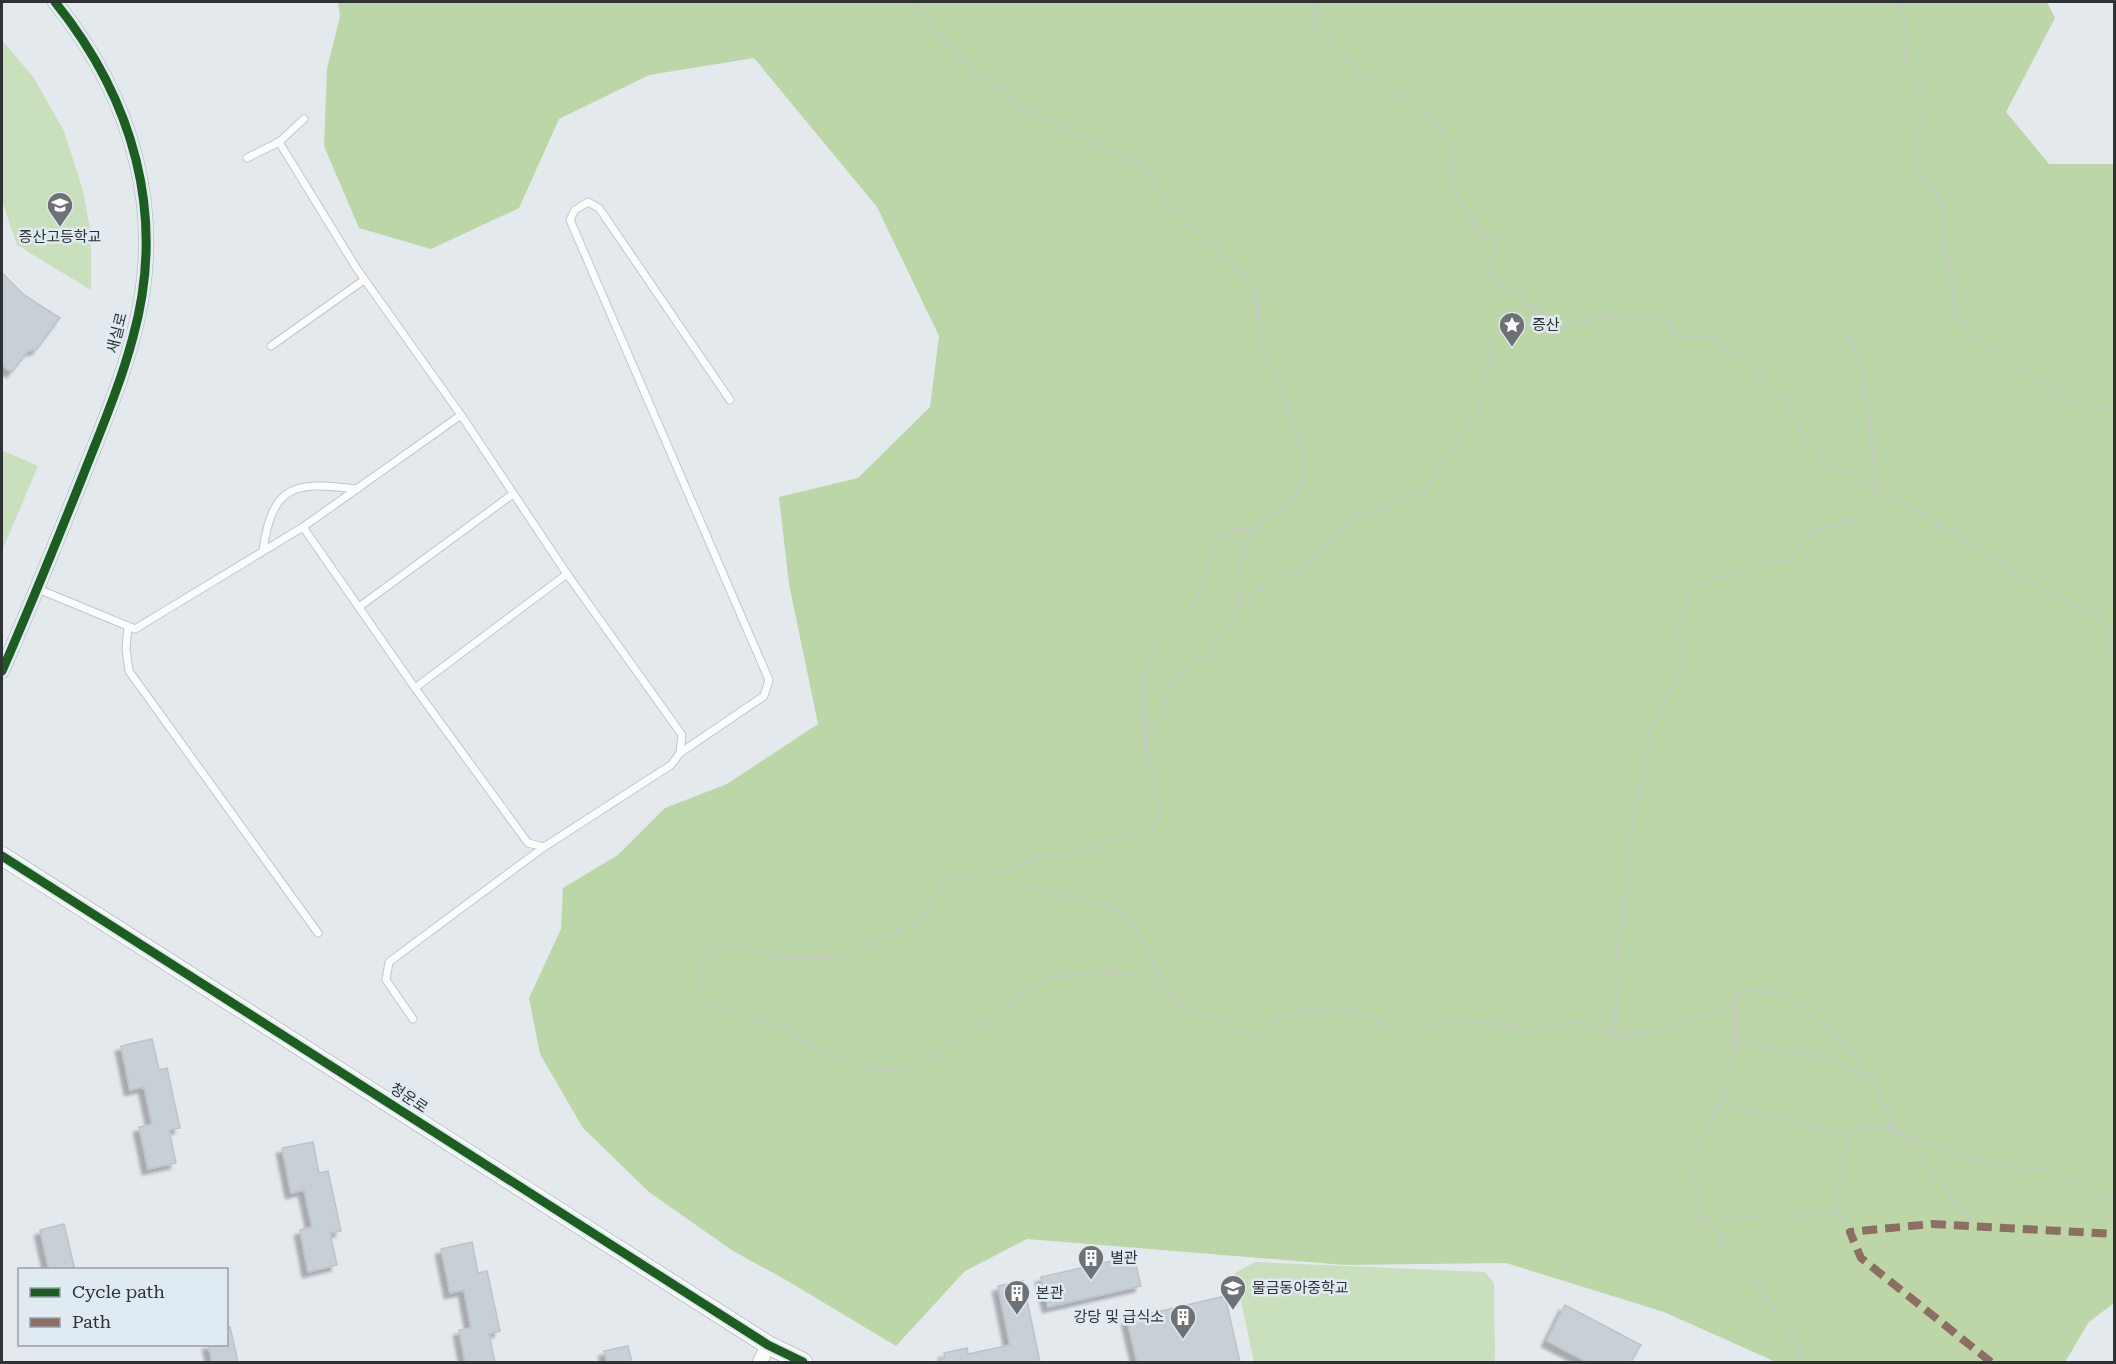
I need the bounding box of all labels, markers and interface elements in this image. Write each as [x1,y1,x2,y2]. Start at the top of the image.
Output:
school or university icon: 증산고등학교 [45,190,75,228]
place label: 증산고등학교 [19,228,101,246]
place icon: 증산 [1497,310,1527,348]
street label: 새실로 [103,311,131,355]
place label: 증산 [1532,316,1560,334]
street label: 청운로 [387,1079,431,1117]
building icon: 별관 [1076,1243,1106,1281]
place label: 별관 [1110,1249,1138,1267]
legend [18,1268,228,1346]
school or university icon: 물금동아중학교 [1218,1273,1248,1311]
building icon: 본관 [1002,1278,1032,1316]
place label: 물금동아중학교 [1252,1279,1349,1297]
text: Cycle path [72,1281,165,1302]
place label: 본관 [1036,1284,1064,1302]
building icon: 강당 및 급식소 [1168,1302,1198,1340]
place label: 강당 및 급식소 [1074,1308,1164,1326]
text: Path [72,1311,111,1332]

